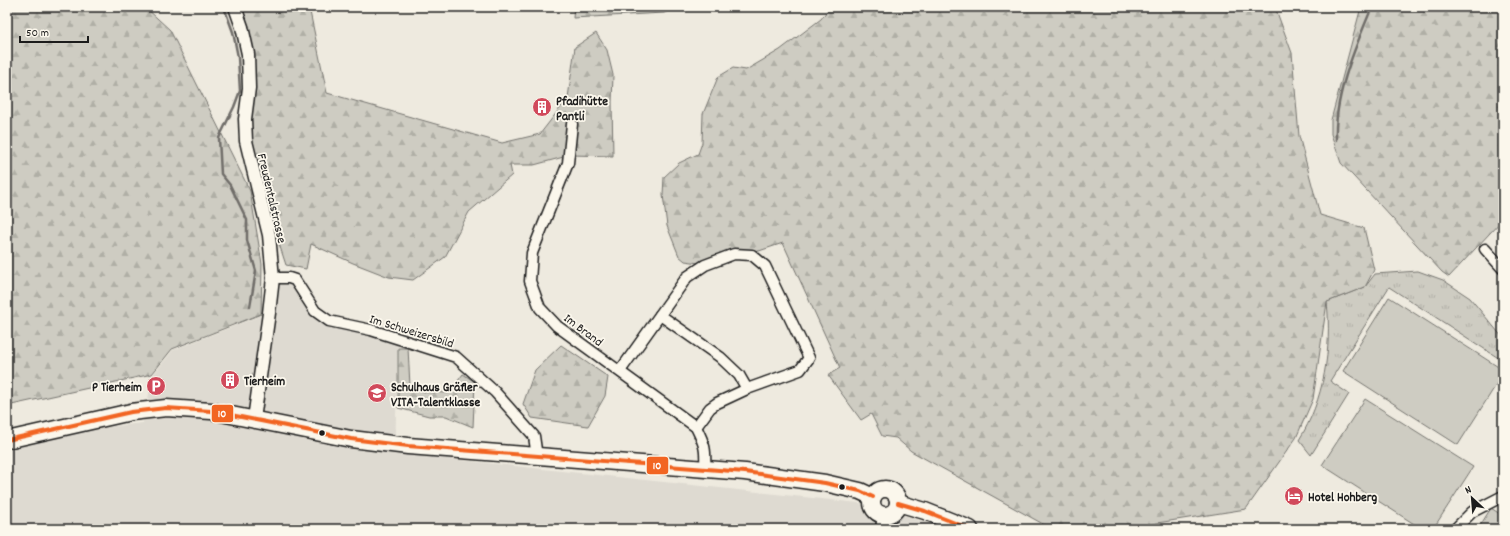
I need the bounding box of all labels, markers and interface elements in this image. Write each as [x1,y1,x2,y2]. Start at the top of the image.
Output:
scale bar [20,18,88,44]
text: 50 m [26,25,49,42]
place label: Pfadihütte Pantli [556,93,608,127]
building icon: Pfadihütte Pantli [531,96,553,118]
street label: Freudentalstrasse [251,152,290,246]
street label: Im Brand [559,310,606,352]
street label: Im Schweizersbild [367,311,456,354]
building icon: Tierheim [219,369,241,391]
place label: Tierheim [244,373,285,392]
parking icon: P Tierheim [145,375,167,397]
place label: P Tierheim [92,379,142,398]
place label: Schulhaus Gräfler VITA-Talentklasse [391,379,480,413]
school or university icon: Schulhaus Gräfler VITA-Talentklasse [366,382,388,404]
line badge: 10 [211,404,234,423]
text: 10 [218,407,226,423]
unlabelled marker [317,428,327,438]
line badge: 10 [646,456,669,475]
text: 10 [653,459,661,475]
north arrow [1452,478,1492,518]
unlabelled marker [837,482,847,492]
text: N [1463,482,1475,499]
hotel icon: Hotel Hohberg [1283,485,1305,507]
place label: Hotel Hohberg [1308,489,1378,508]

